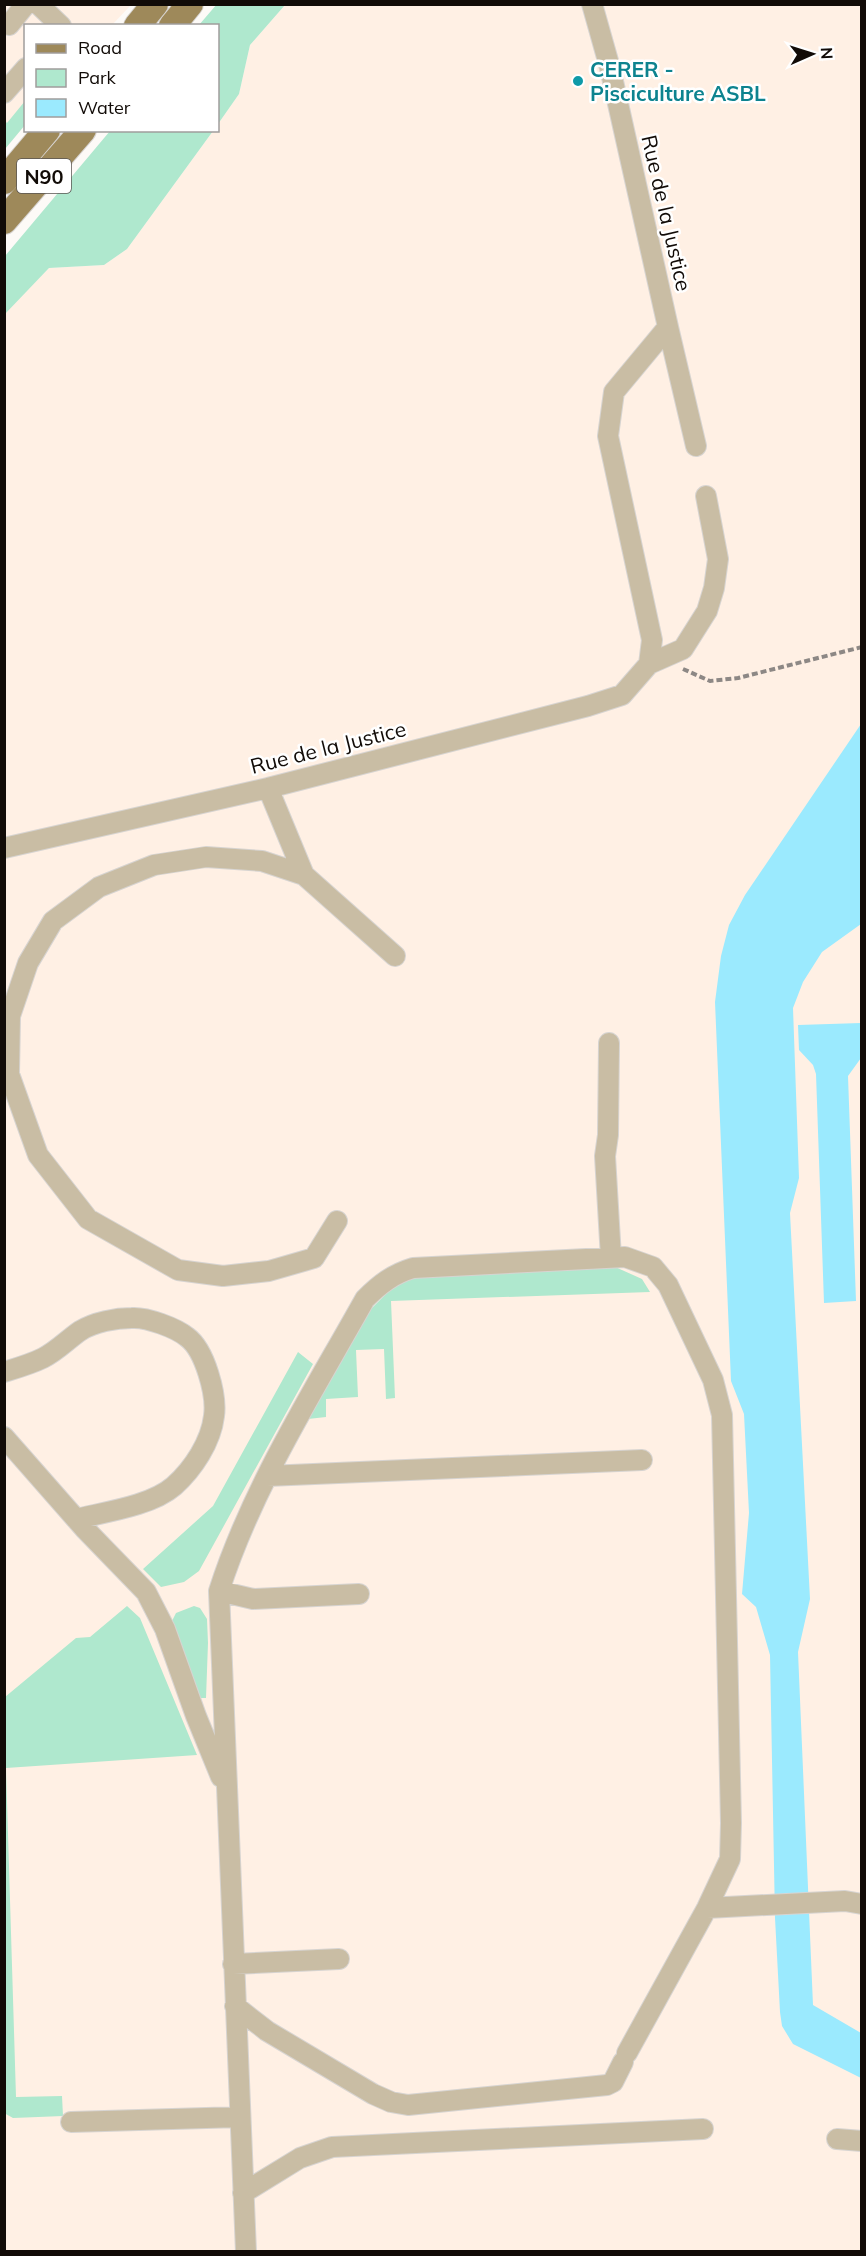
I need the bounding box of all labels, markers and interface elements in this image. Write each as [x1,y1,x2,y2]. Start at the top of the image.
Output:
legend [24,24,219,132]
north arrow [782,24,842,84]
text: Road [78,36,122,59]
text: N [817,47,837,60]
place label: CERER - Pisciculture ASBL [590,56,766,106]
text: Park [78,66,117,89]
marker: CERER - Pisciculture ASBL [571,74,585,88]
text: Water [78,96,131,119]
street label: Rue de la Justice [636,132,698,294]
road number: N90 [17,159,71,193]
street label: Rue de la Justice [248,715,408,779]

